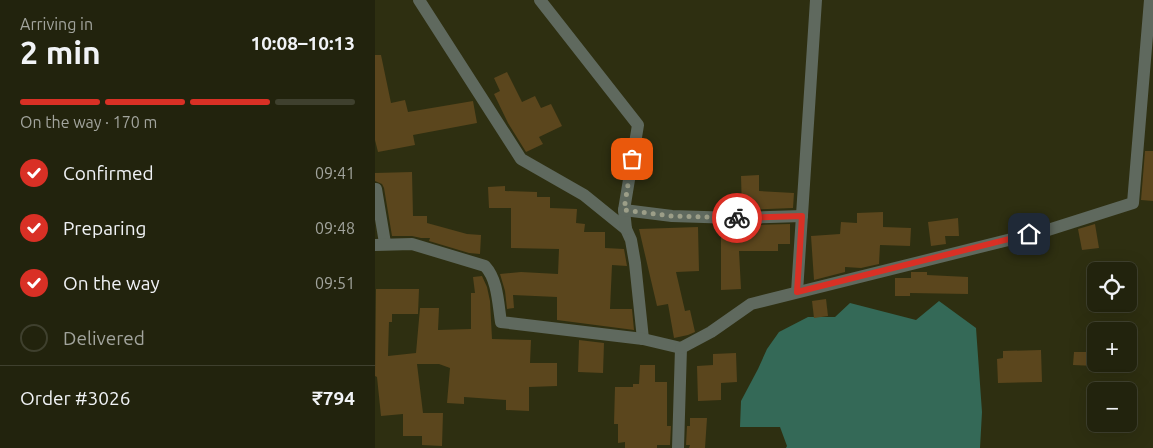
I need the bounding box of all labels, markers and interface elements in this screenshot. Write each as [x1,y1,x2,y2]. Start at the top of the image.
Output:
text: Arriving in [20,15,93,33]
text: 10:08–10:13 [250,32,355,54]
text: 2 min [20,34,101,70]
text: On the way · 170 m [20,113,157,131]
pin [611,138,653,180]
icon: bag [618,145,646,173]
icon: check [20,159,48,187]
text: Confirmed [63,162,154,184]
text: 09:41 [315,164,355,182]
courier [712,193,762,243]
icon: bike [723,204,751,232]
pin [1008,213,1050,255]
icon: check [20,214,48,242]
text: Preparing [63,217,147,239]
text: 09:48 [315,219,355,237]
icon: home [1015,220,1043,248]
map controls [1087,262,1137,432]
button: locate [1087,262,1137,312]
icon: check [20,269,48,297]
text: On the way [63,272,160,294]
text: 09:51 [315,274,355,292]
button: + [1087,322,1137,372]
text: Delivered [63,327,145,349]
button: − [1087,382,1137,432]
text: Order #3026 [20,387,130,409]
text: ₹794 [312,387,355,409]

